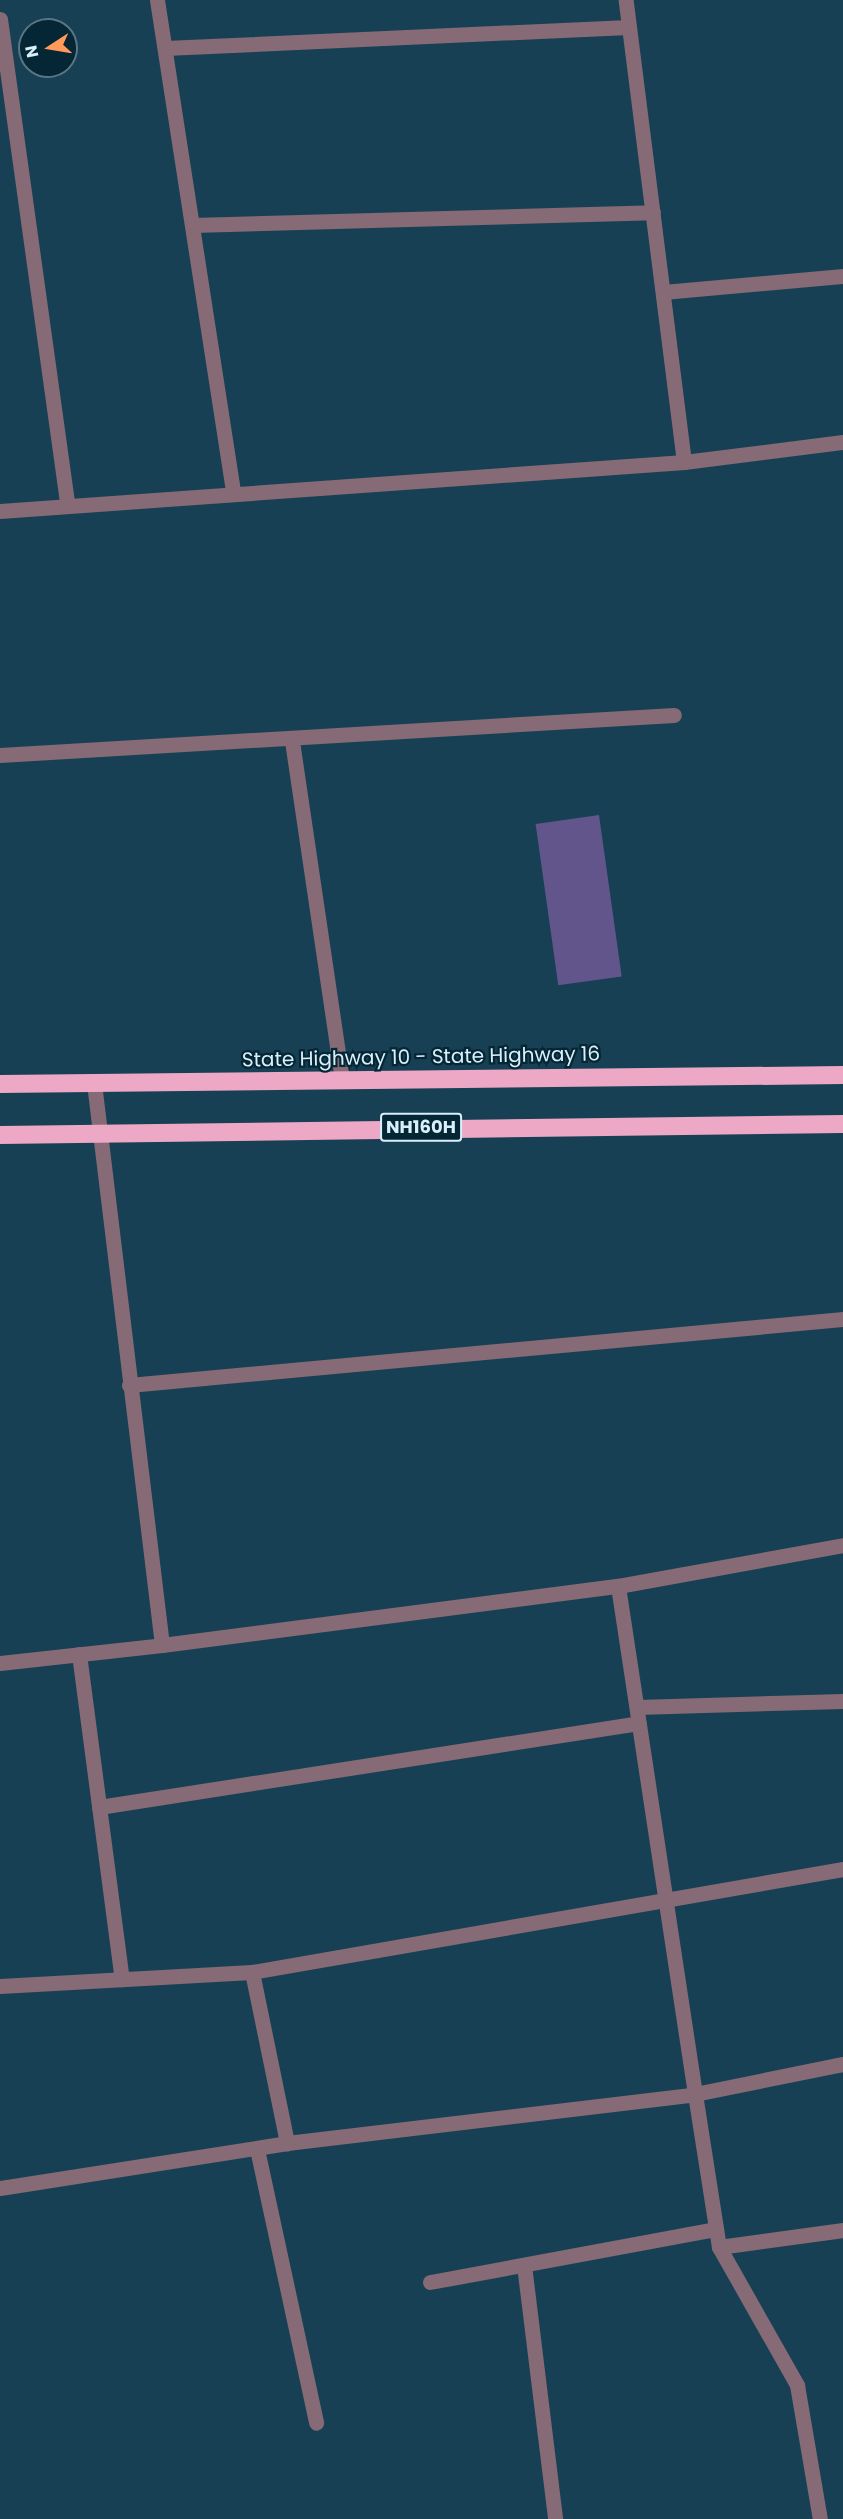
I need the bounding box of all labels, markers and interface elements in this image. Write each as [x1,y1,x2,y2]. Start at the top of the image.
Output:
north arrow [18,18,78,78]
text: N [19,43,44,60]
street label: State Highway 10 - State Highway 16 [242,1042,600,1072]
road number: NH160H [379,1112,463,1142]

